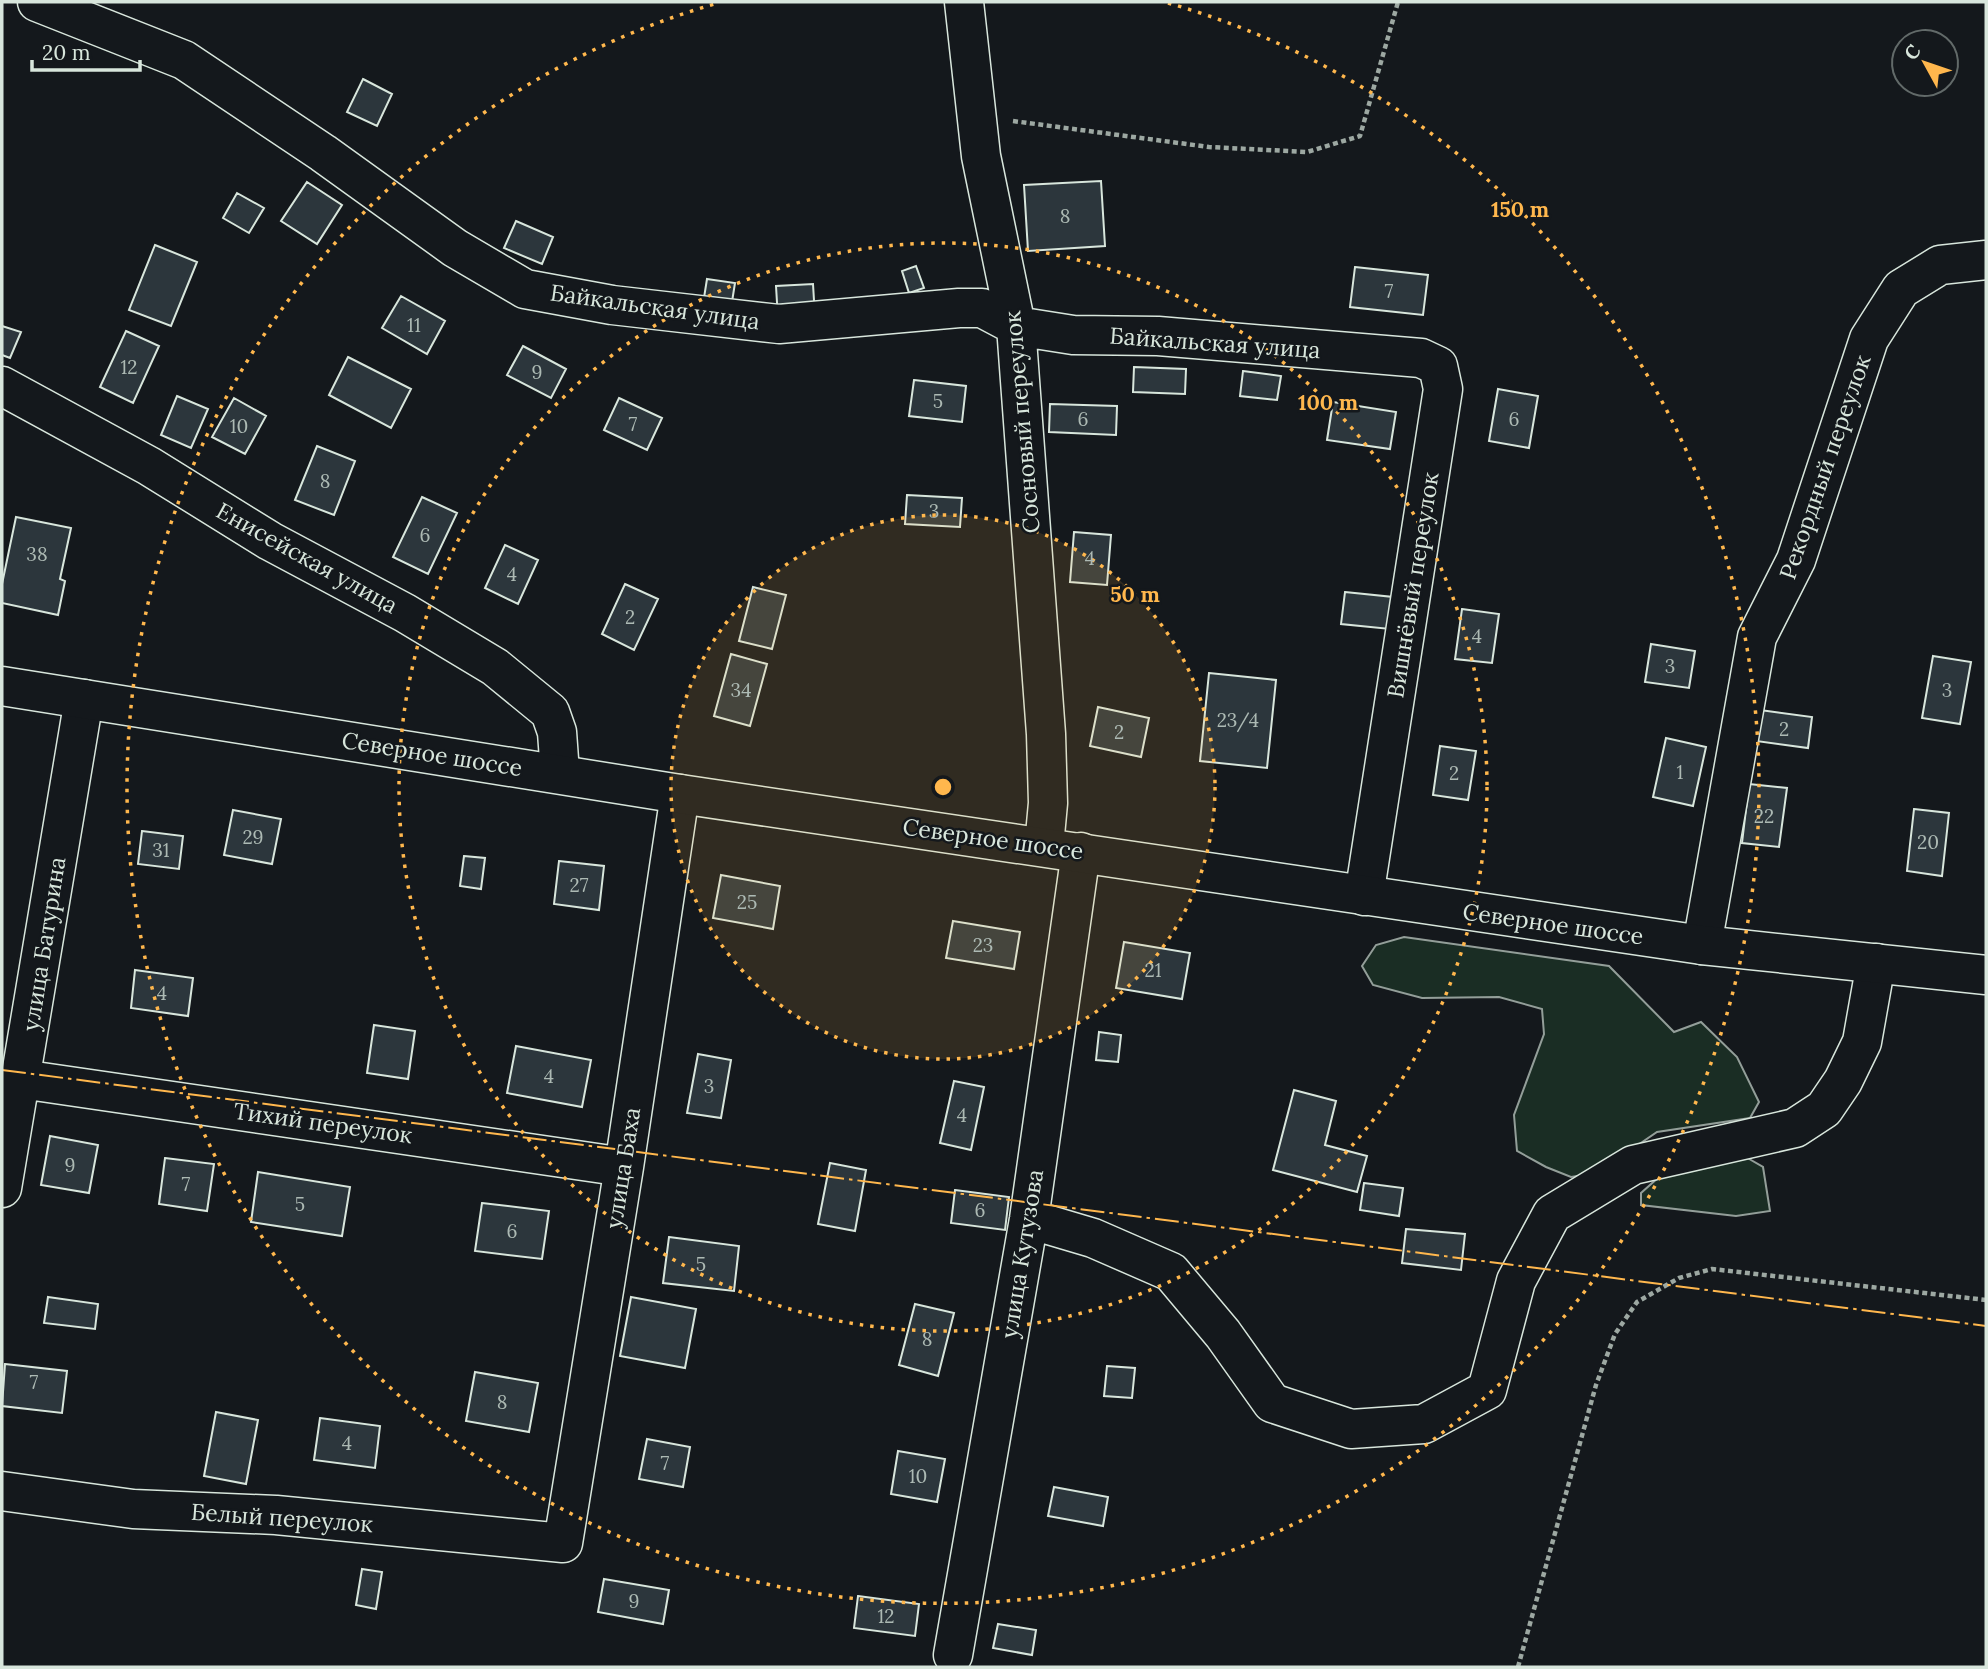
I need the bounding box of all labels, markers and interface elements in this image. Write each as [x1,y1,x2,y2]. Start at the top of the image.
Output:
scale bar [32,28,140,72]
north arrow [1890,28,1960,98]
text: 20 m [42,39,91,66]
text: С [1899,39,1925,65]
text: 150 m [1491,196,1549,223]
house number: 8 [1060,204,1070,228]
street label: Байкальская улица [548,277,762,336]
house number: 7 [1385,279,1394,303]
street label: Сосновый переулок [997,309,1046,535]
house number: 11 [407,313,421,337]
street label: Байкальская улица [1109,321,1322,364]
street label: Рекордный переулок [1772,350,1877,583]
house number: 12 [120,355,138,379]
house number: 9 [532,360,542,384]
house number: 5 [933,389,943,413]
text: 100 m [1298,389,1358,416]
house number: 6 [1078,407,1089,431]
house number: 6 [1509,407,1520,431]
house number: 7 [629,412,638,436]
house number: 10 [230,414,248,438]
house number: 8 [320,469,330,493]
street label: Вишнёвый переулок [1380,469,1445,700]
street label: Енисейская улица [211,496,403,620]
house number: 3 [929,499,939,523]
house number: 6 [420,523,431,547]
house number: 38 [26,542,48,566]
house number: 4 [1085,546,1095,570]
house number: 4 [507,562,517,586]
text: 50 m [1110,581,1160,608]
house number: 2 [625,605,635,629]
house number: 4 [1472,624,1482,648]
house number: 3 [1665,654,1675,678]
house number: 34 [731,678,751,702]
house number: 3 [1942,678,1952,702]
house number: 23/4 [1217,708,1259,733]
house number: 2 [1779,717,1789,741]
house number: 2 [1114,720,1124,744]
street label: Северное шоссе [340,725,524,782]
house number: 1 [1677,760,1684,784]
house number: 2 [1449,761,1459,785]
centre of rings [931,775,955,799]
house number: 22 [1754,804,1774,828]
street label: Северное шоссе [901,811,1085,866]
house number: 29 [242,825,264,849]
house number: 20 [1917,830,1939,854]
house number: 31 [152,838,170,862]
street label: улица Батурина [15,854,72,1033]
house number: 27 [570,873,589,897]
house number: 25 [737,890,757,914]
street label: Северное шоссе [1461,896,1645,951]
house number: 23 [973,933,993,957]
house number: 21 [1144,958,1162,982]
house number: 4 [157,981,167,1005]
house number: 4 [544,1064,554,1088]
house number: 3 [704,1074,714,1098]
street label: Тихий переулок [232,1096,415,1149]
house number: 4 [957,1103,967,1127]
street label: улица Баха [599,1105,646,1231]
house number: 9 [65,1153,75,1177]
street label: улица Кутузова [994,1167,1049,1341]
house number: 7 [182,1172,191,1196]
house number: 5 [295,1192,305,1216]
house number: 6 [975,1198,986,1222]
house number: 6 [507,1219,518,1243]
house number: 5 [696,1252,706,1276]
house number: 8 [922,1327,932,1351]
house number: 7 [30,1370,39,1394]
house number: 8 [497,1390,507,1414]
house number: 4 [342,1431,352,1455]
house number: 7 [661,1451,670,1475]
house number: 10 [909,1464,927,1488]
street label: Белый переулок [190,1497,375,1538]
house number: 9 [629,1589,639,1613]
house number: 12 [877,1604,895,1628]

